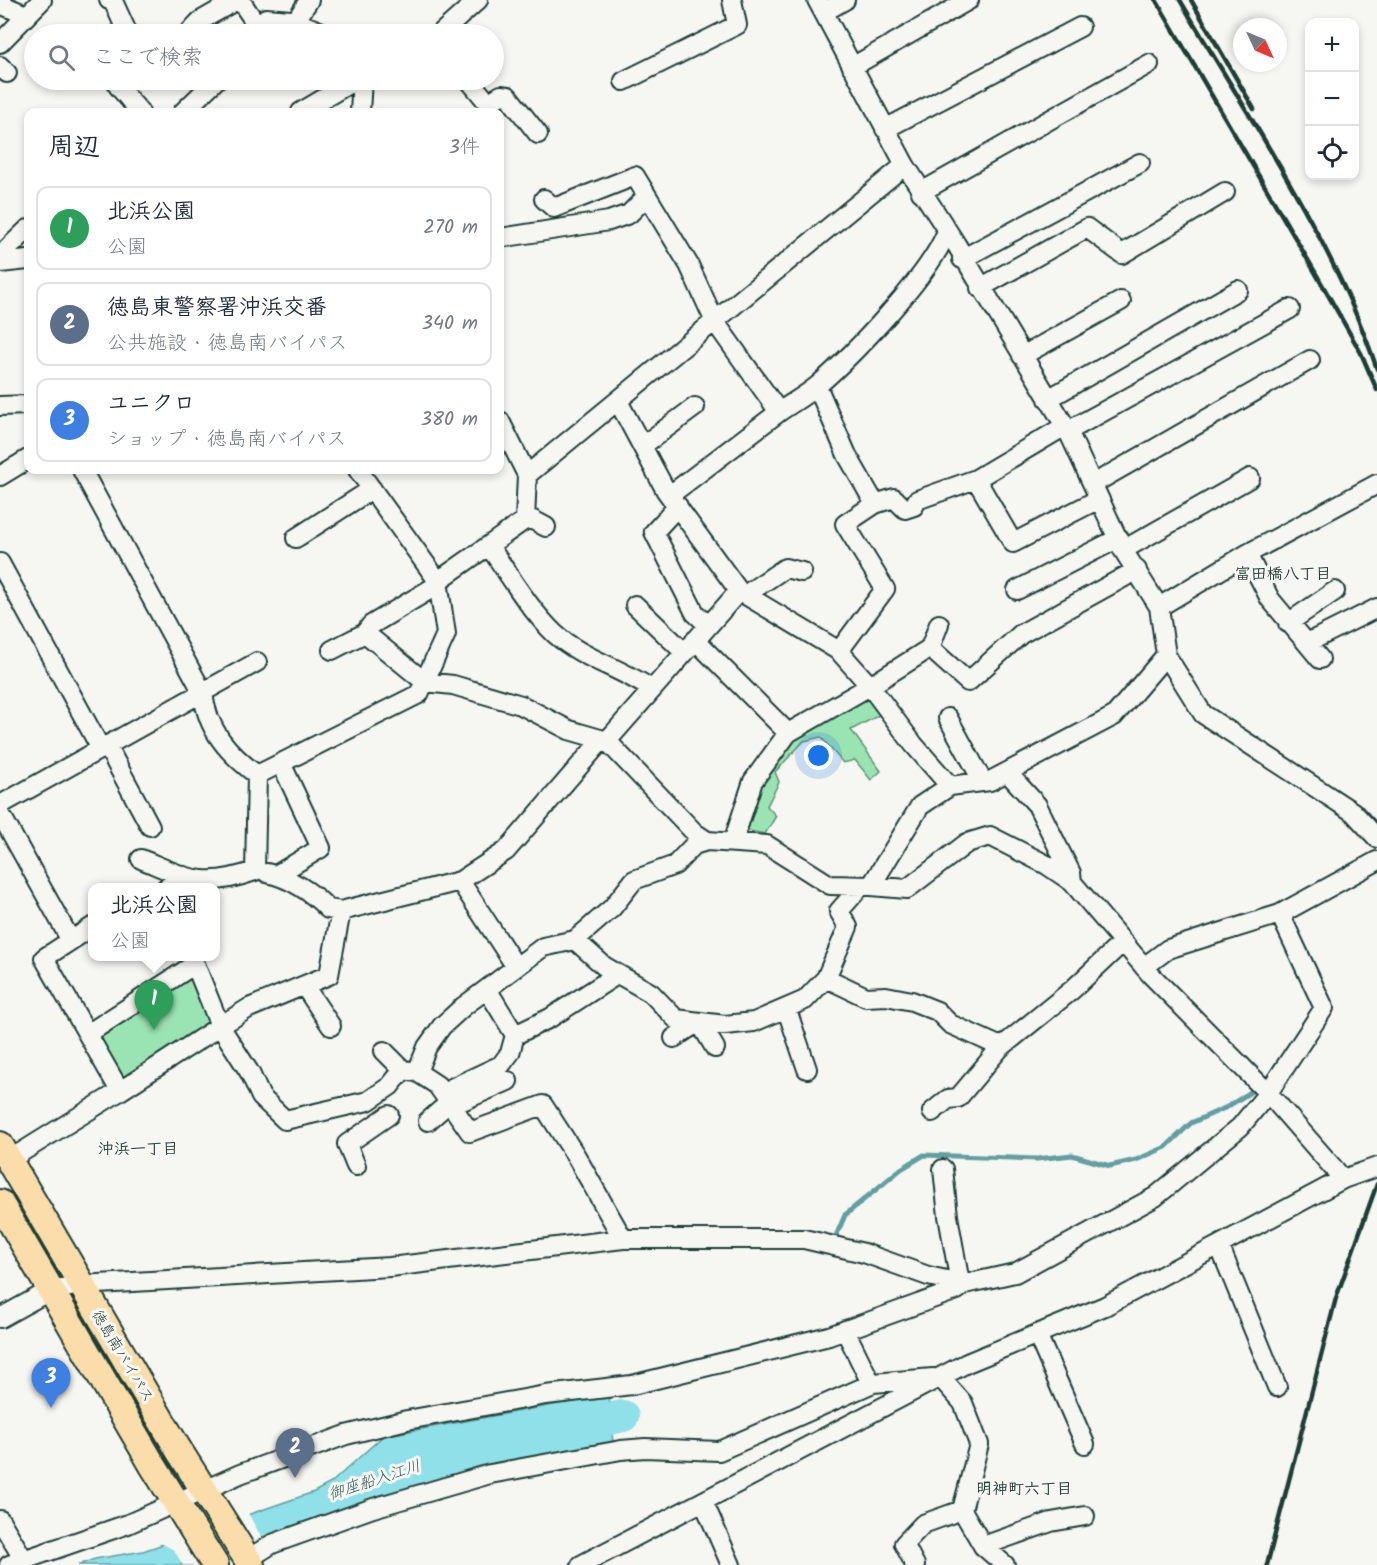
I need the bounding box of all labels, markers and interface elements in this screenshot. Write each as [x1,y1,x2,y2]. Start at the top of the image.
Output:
north arrow [1233,18,1287,72]
map controls [1305,18,1359,180]
button: + [1305,18,1359,72]
search box [24,24,504,90]
icon: search [45,41,78,74]
text: ここで検索 [93,41,203,76]
button: − [1305,72,1359,126]
button: locate [1305,126,1359,180]
text: 周辺 [48,127,100,169]
text: 3件 [449,132,480,164]
text: 北浜公園 [107,195,195,230]
text: 1 [66,212,73,244]
text: 270 m [423,212,478,244]
text: 公園 [107,232,147,264]
text: 徳島東警察署沖浜交番 [107,291,327,326]
text: 2 [64,308,75,340]
text: 340 m [422,308,478,340]
text: 公共施設 · 徳島南バイパス [107,328,347,360]
text: ユニクロ [107,387,195,422]
text: 3 [64,404,75,436]
text: 380 m [421,404,478,436]
text: ショップ · 徳島南バイパス [107,424,347,456]
district label: 富田橋八丁目 [1235,562,1331,587]
your location [804,741,833,770]
popup [88,883,220,961]
text: 北浜公園 [110,889,198,924]
text: 公園 [110,926,150,958]
pin: 1 [134,980,174,1030]
district label: 沖浜一丁目 [98,1137,178,1162]
street label: 徳島南バイパス [85,1305,159,1408]
pin: 3 [32,1358,70,1408]
pin: 2 [276,1428,314,1478]
water label: 御座船入江川 [325,1454,424,1507]
district label: 明神町六丁目 [976,1477,1072,1502]

